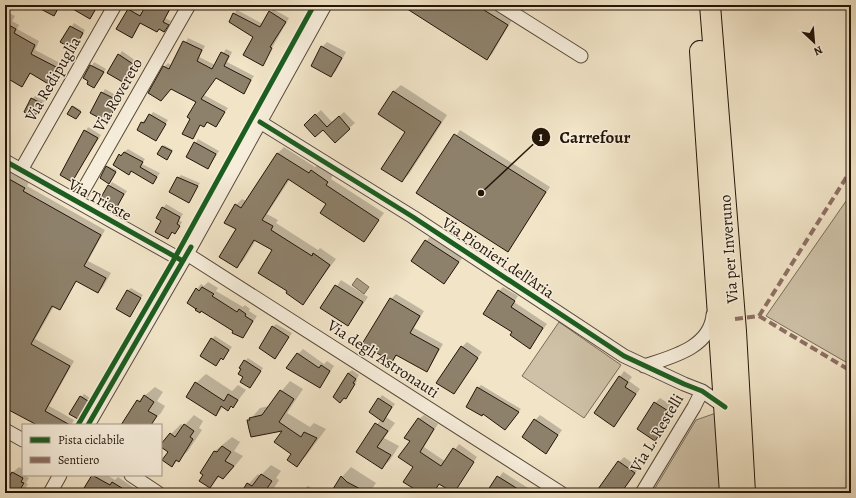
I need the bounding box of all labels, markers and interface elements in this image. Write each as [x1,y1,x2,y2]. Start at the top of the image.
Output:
north arrow [794,22,834,62]
street label: Via Redipuglia [19,32,86,126]
text: N [811,42,825,59]
street label: Via Rovereto [88,54,148,137]
callout: Carrefour [531,123,638,152]
text: Carrefour [559,126,631,149]
text: 1 [539,129,544,145]
street label: Via Trieste [64,173,136,226]
street label: Via per Inveruno [714,194,744,305]
street label: Via Pionieri dell'Aria [436,212,559,304]
street label: Via degli Astronauti [322,314,443,403]
street label: Via L. Restelli [624,390,689,477]
legend [22,424,162,476]
text: Pista ciclabile [58,432,125,448]
text: Sentiero [58,452,99,468]

